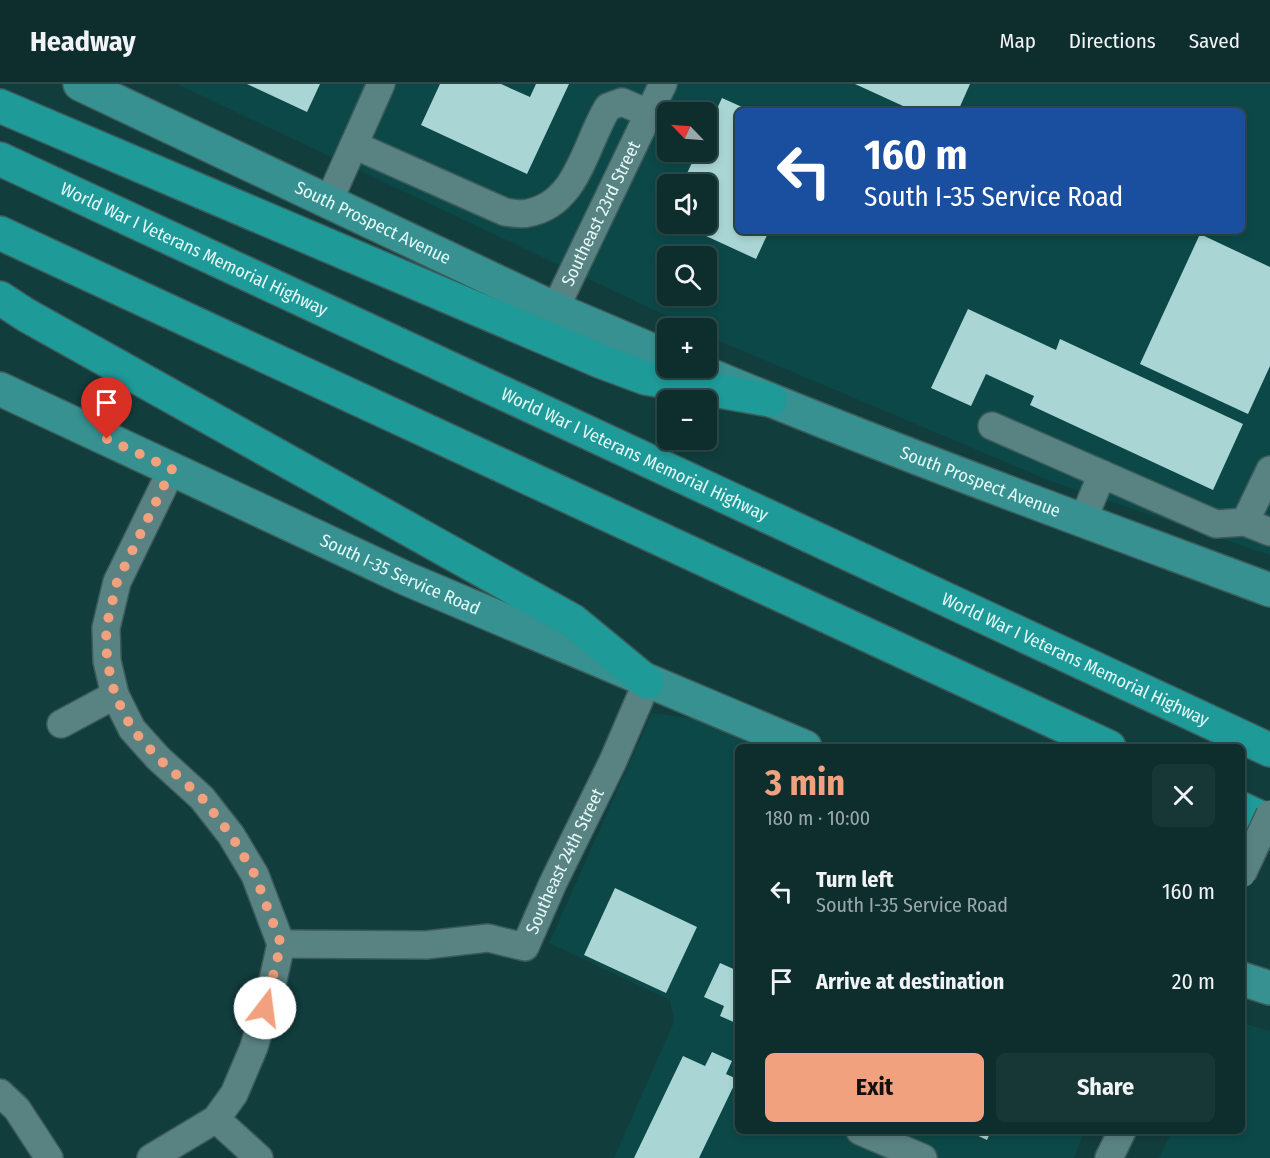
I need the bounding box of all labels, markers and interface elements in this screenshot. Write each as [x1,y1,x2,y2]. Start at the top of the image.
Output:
text: Headway [30,25,136,58]
text: Map [999,28,1036,54]
text: Directions [1069,28,1156,54]
text: Saved [1189,28,1240,54]
north arrow [657,102,717,162]
map controls [657,102,717,450]
text: 160 m [864,130,967,180]
icon: left [765,132,843,210]
street label: Southeast 23rd Street [557,137,645,290]
button: sound [657,174,717,234]
street label: South Prospect Avenue [291,176,454,269]
street label: World War I Veterans Memorial Highway [57,178,331,321]
text: South I-35 Service Road [864,181,1123,213]
button: search [657,246,717,306]
button: + [657,318,717,378]
pin [81,377,132,439]
street label: World War I Veterans Memorial Highway [498,383,772,526]
icon: arrive [90,386,123,419]
button: − [657,390,717,450]
street label: South Prospect Avenue [897,441,1064,522]
street label: South I-35 Service Road [317,529,483,620]
street label: World War I Veterans Memorial Highway [938,588,1212,731]
text: 3 min [765,761,845,805]
button: close [1152,764,1215,827]
street label: Southeast 24th Street [521,785,609,938]
text: 180 m · 10:00 [765,806,870,830]
text: Turn left [816,866,894,893]
icon: left [765,875,798,908]
text: 160 m [1162,878,1215,905]
text: South I-35 Service Road [816,893,1008,917]
icon: arrive [765,965,798,998]
text: Arrive at destination [816,968,1004,995]
text: 20 m [1172,968,1215,995]
position arrow [233,976,297,1040]
button: Exit [765,1053,984,1122]
button: Share [996,1053,1215,1122]

